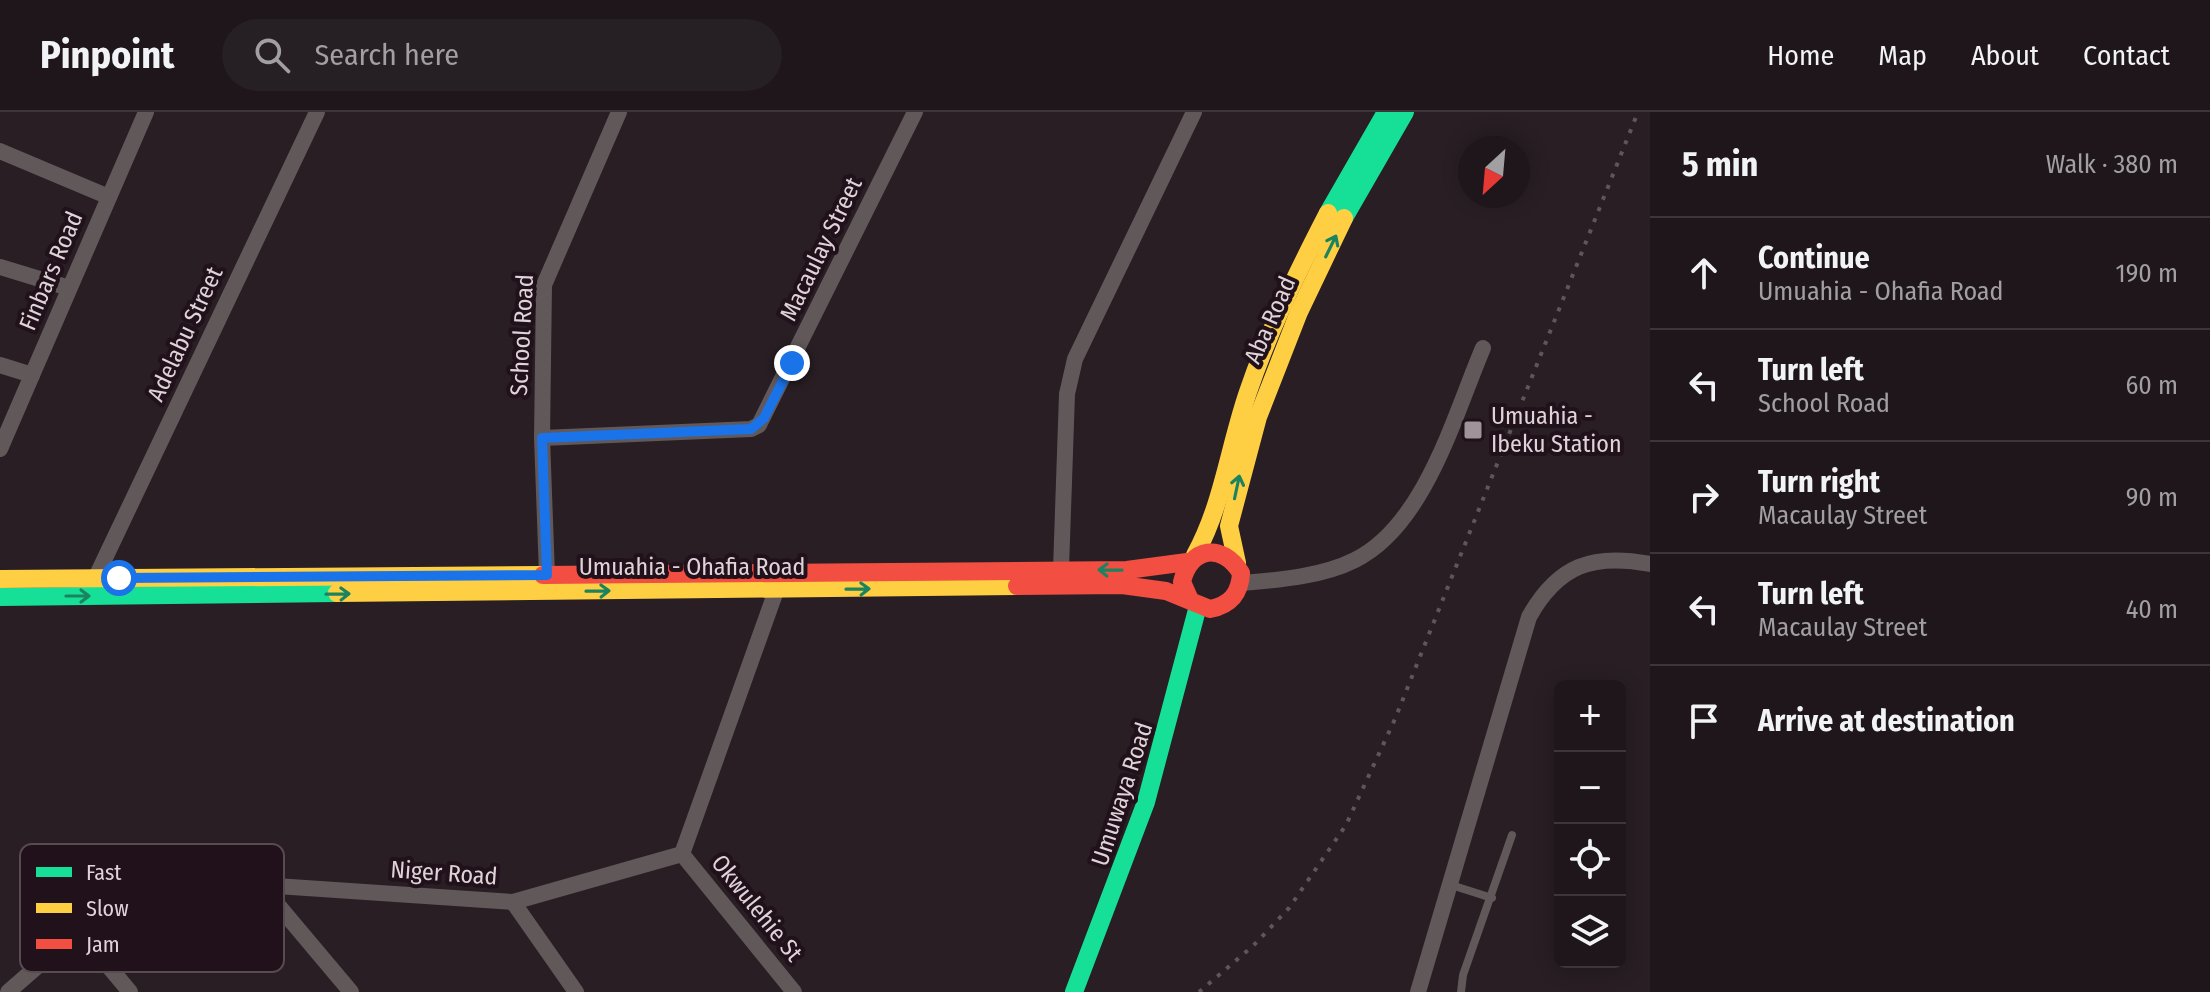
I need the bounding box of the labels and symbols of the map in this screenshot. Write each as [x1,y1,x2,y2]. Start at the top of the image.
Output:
north arrow [1458,136,1530,208]
street label: Macaulay Street [774,173,868,325]
street label: Finbars Road [13,207,89,335]
one-way arrow [1324,234,1339,258]
street label: Adelabu Street [142,262,228,406]
street label: Aba Road [1238,272,1302,368]
street label: School Road [505,273,539,397]
route end [774,345,810,381]
place label: Umuahia - Ibeku Station [1491,402,1622,458]
marker: Umuahia - Ibeku Station [1462,419,1484,441]
one-way arrow [1230,475,1245,501]
street label: Umuahia - Ohafia Road [579,553,805,581]
route start [101,560,137,596]
one-way arrow [1097,562,1124,578]
one-way arrow [844,582,871,597]
one-way arrow [584,583,611,599]
one-way arrow [324,586,351,602]
one-way arrow [64,588,91,604]
street label: Umuwaya Road [1086,719,1158,869]
legend [20,844,284,972]
street label: Okwulehie St [706,849,808,967]
street label: Niger Road [390,855,498,891]
text: Fast [86,859,122,886]
text: Slow [86,895,129,922]
text: Jam [86,931,120,958]

